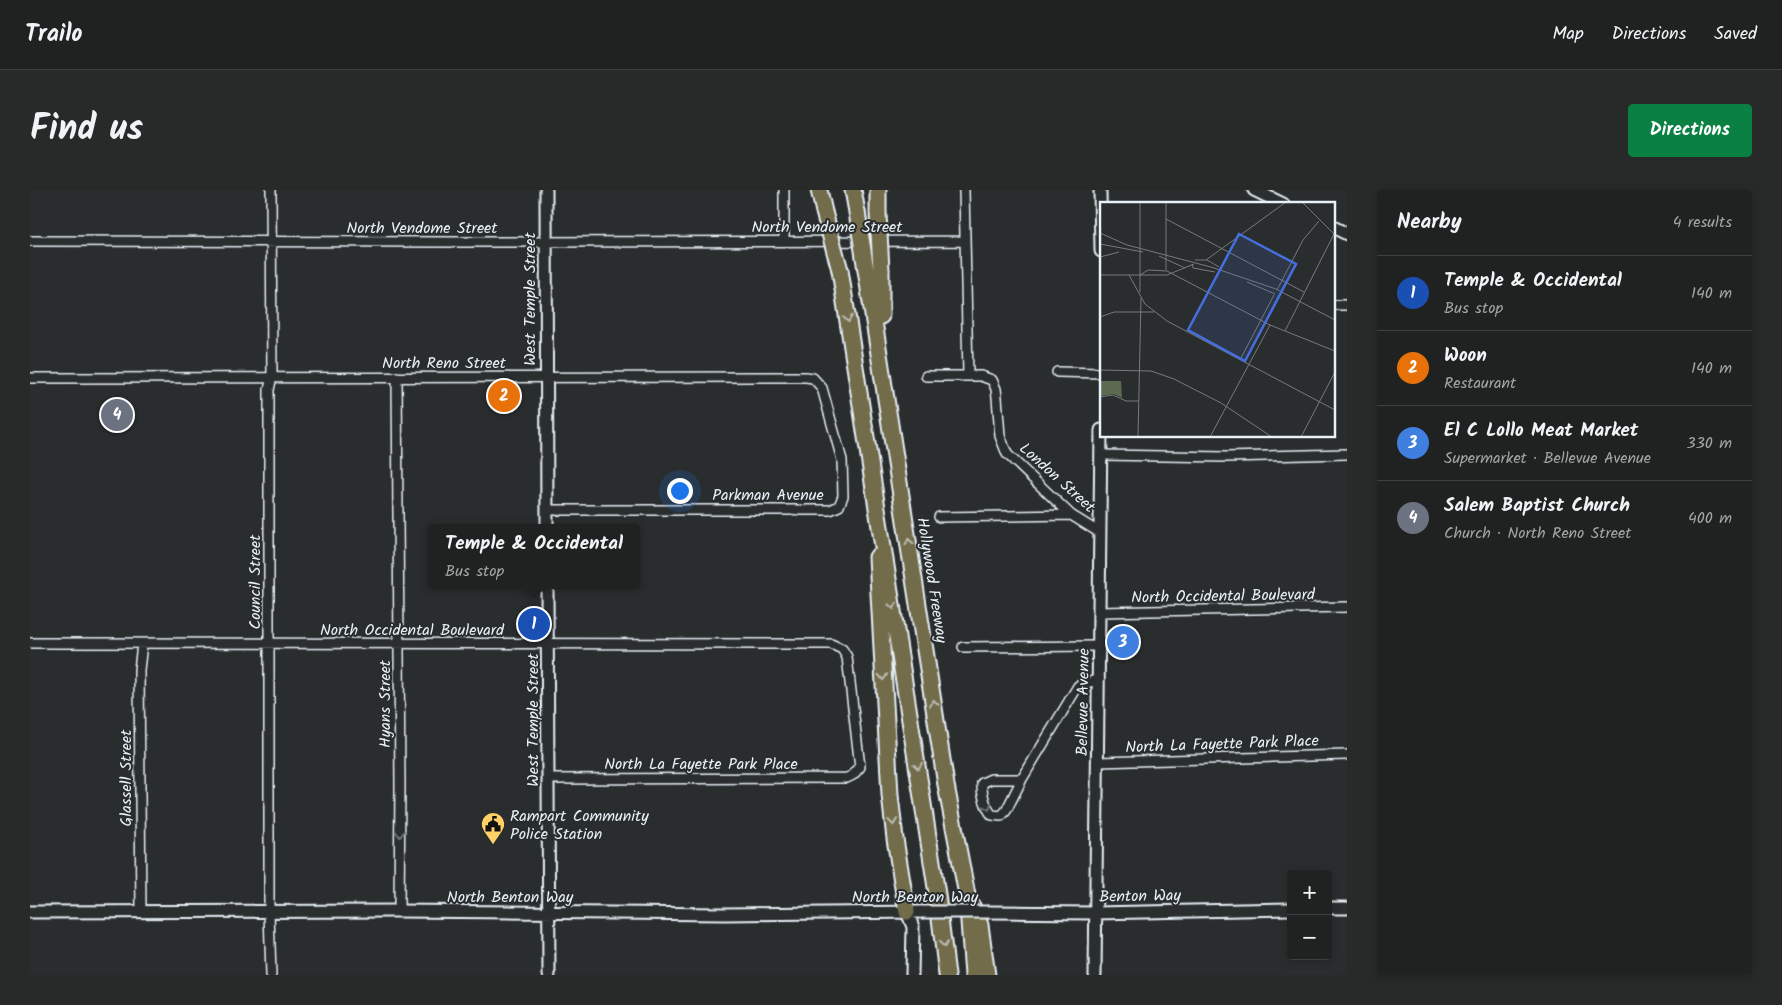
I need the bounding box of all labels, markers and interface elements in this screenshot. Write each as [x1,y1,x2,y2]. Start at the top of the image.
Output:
text: Trailo [25,15,83,54]
text: Map [1552,20,1584,49]
text: Directions [1612,20,1686,49]
text: Saved [1714,20,1757,49]
text: Find us [30,102,143,158]
button: Directions [1628,104,1752,157]
inset map [1100,202,1334,438]
text: Nearby [1397,206,1462,239]
text: 4 results [1673,210,1732,235]
street label: North Vendome Street [752,215,903,240]
street label: North Vendome Street [347,216,498,241]
street label: West Temple Street [518,232,543,366]
text: Temple & Occidental [1444,266,1622,296]
text: 1 [1411,281,1415,306]
text: 140 m [1691,281,1732,306]
text: Bus stop [1444,296,1503,321]
one-way arrow [842,314,852,323]
text: Woon [1444,341,1487,371]
street label: North Reno Street [382,351,507,376]
text: 2 [1408,356,1418,381]
text: 140 m [1691,356,1732,381]
text: Restaurant [1444,371,1516,396]
pin: 2 [488,377,520,415]
pin: 4 [101,396,133,434]
text: El C Lollo Meat Market [1444,416,1638,446]
text: 3 [1409,431,1417,456]
text: 330 m [1687,431,1732,456]
street label: London Street [1013,437,1101,520]
text: Supermarket · Bellevue Avenue [1444,446,1651,471]
your location [667,478,693,504]
street label: Parkman Avenue [712,483,824,508]
text: Salem Baptist Church [1444,491,1630,521]
text: 4 [1409,506,1417,531]
text: 400 m [1688,506,1732,531]
street label: Hollywood Freeway [909,516,954,645]
text: Church · North Reno Street [1444,521,1631,546]
popup [428,524,640,589]
text: Temple & Occidental [445,529,623,559]
street label: Council Street [243,534,268,629]
one-way arrow [904,538,915,546]
text: Bus stop [445,559,504,584]
street label: North Occidental Boulevard [1131,582,1316,611]
one-way arrow [887,602,897,610]
pin: 1 [518,605,550,643]
street label: North Occidental Boulevard [320,618,505,643]
pin: 3 [1107,623,1139,661]
street label: Bellevue Avenue [1070,648,1097,756]
street label: West Temple Street [521,653,546,787]
street label: Hyans Street [373,659,398,748]
one-way arrow [877,673,888,681]
one-way arrow [929,698,939,707]
street label: Glassell Street [114,729,139,826]
street label: North La Fayette Park Place [1125,729,1319,760]
street label: North La Fayette Park Place [604,752,798,777]
one-way arrow [912,762,922,771]
one-way arrow [982,802,993,811]
place label: Rampart Community Police Station [510,804,649,847]
public building icon: Rampart Community Police Station [480,811,506,845]
one-way arrow [887,818,898,826]
one-way arrow [395,830,405,838]
map controls [1287,870,1332,960]
button: + [1287,870,1332,915]
street label: Benton Way [1099,883,1182,910]
street label: North Benton Way [447,885,574,910]
street label: North Benton Way [852,885,979,910]
button: − [1287,915,1332,960]
one-way arrow [938,941,949,949]

